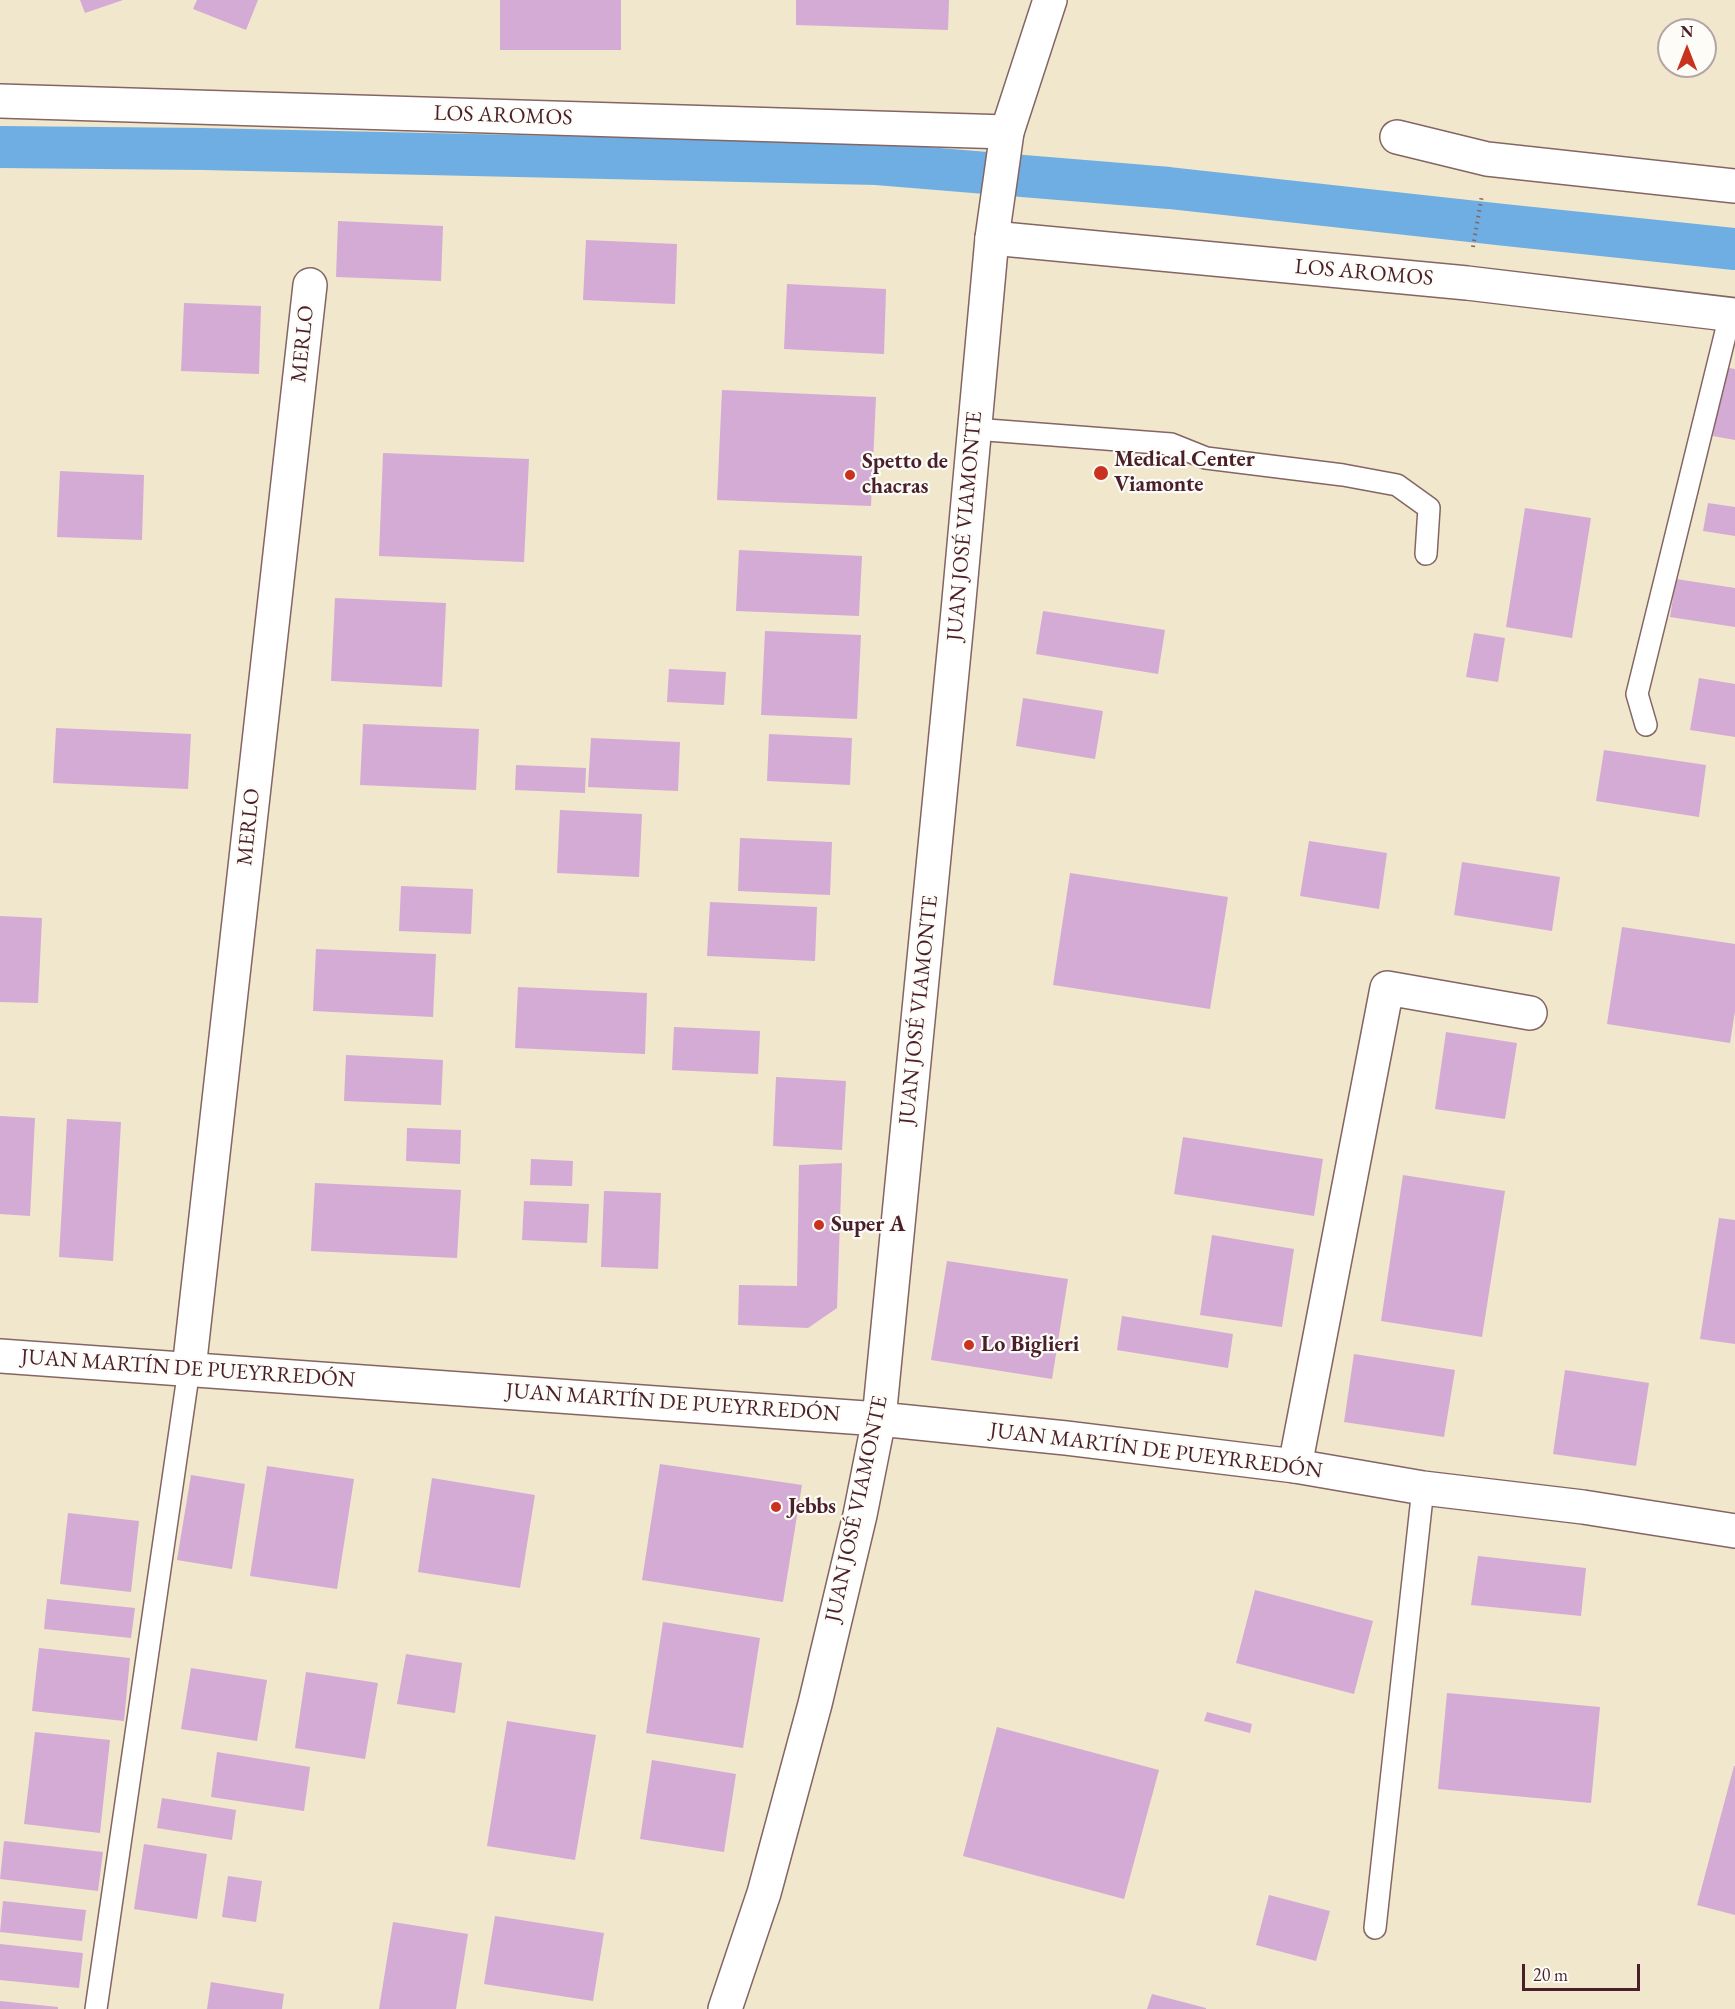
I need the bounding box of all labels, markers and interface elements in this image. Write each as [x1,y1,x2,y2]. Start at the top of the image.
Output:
north arrow [1657,18,1717,78]
text: N [1681,21,1693,42]
street label: LOS AROMOS [433,100,573,132]
street label: LOS AROMOS [1294,254,1434,292]
street label: MERLO [286,304,320,384]
street label: JUAN JOSÉ VIAMONTE [942,410,988,642]
place label: Medical Center Viamonte [1114,447,1255,499]
place label: Spetto de chacras [862,449,948,500]
marker: Medical Center Viamonte [1092,464,1110,482]
marker: Spetto de chacras [843,468,857,482]
street label: MERLO [232,787,266,867]
street label: JUAN JOSÉ VIAMONTE [894,894,944,1126]
place label: Super A [831,1212,905,1238]
marker: Super A [812,1218,826,1232]
place label: Lo Biglieri [981,1332,1079,1358]
marker: Lo Biglieri [962,1338,976,1352]
street label: JUAN MARTÍN DE PUEYRREDÓN [20,1344,356,1394]
street label: JUAN MARTÍN DE PUEYRREDÓN [505,1378,841,1428]
street label: JUAN JOSÉ VIAMONTE [820,1393,894,1625]
street label: JUAN MARTÍN DE PUEYRREDÓN [988,1417,1324,1485]
place label: Jebbs [788,1494,836,1520]
marker: Jebbs [769,1500,783,1514]
scale bar [1525,1952,1644,1990]
text: 20 m [1533,1963,1568,1986]

